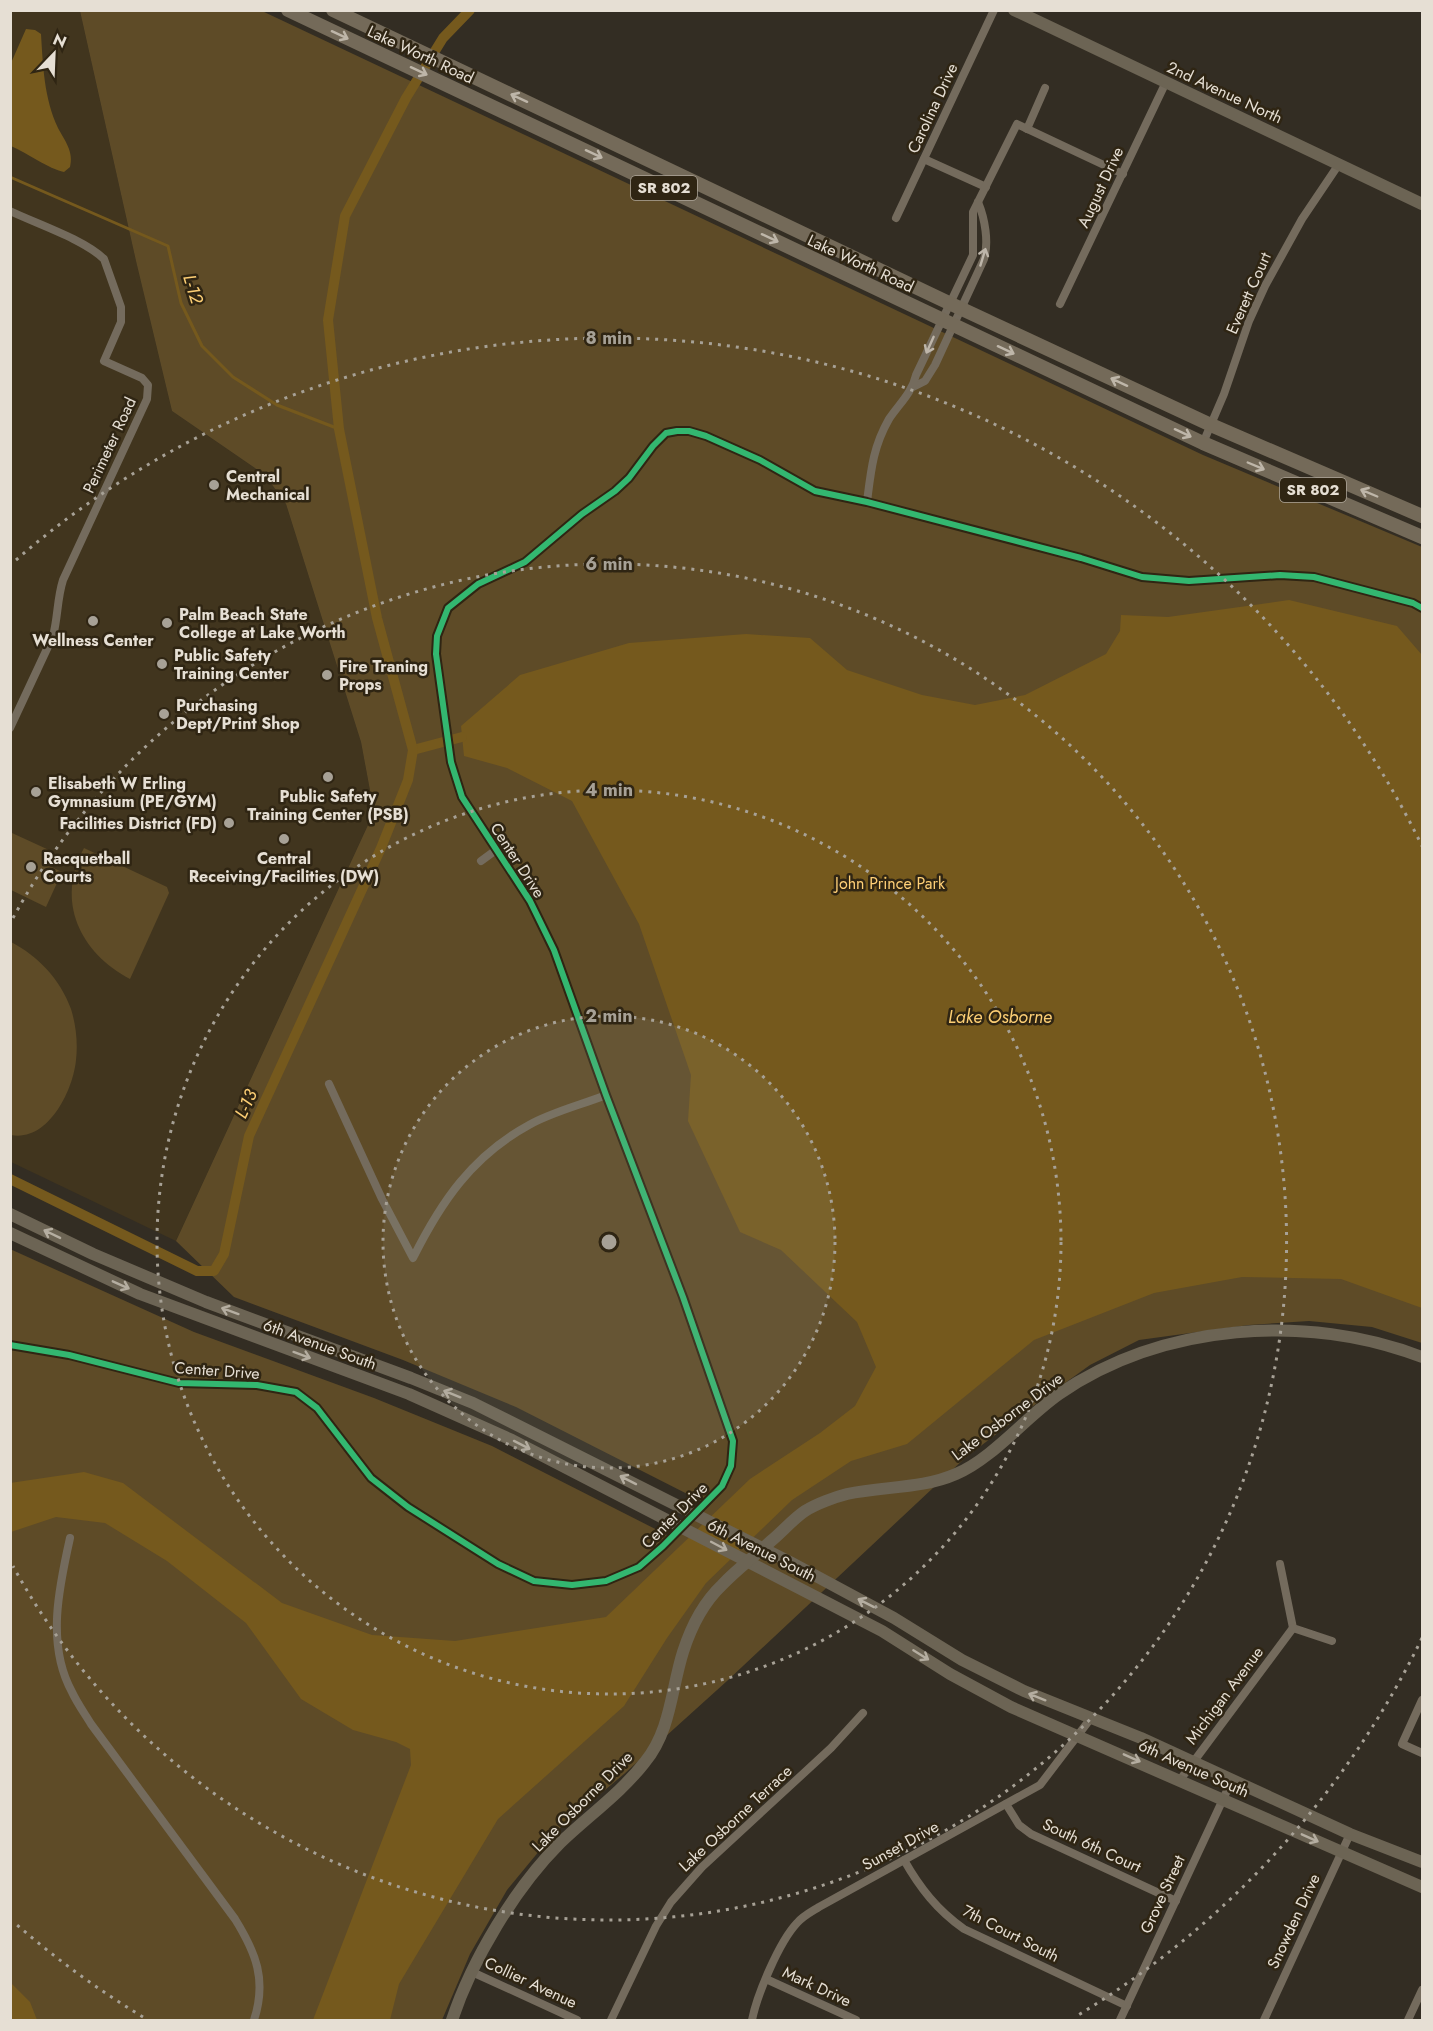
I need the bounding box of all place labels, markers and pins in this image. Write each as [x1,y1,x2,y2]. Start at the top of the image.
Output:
place label: Central Mechanical [226,465,310,506]
marker: Central Mechanical [207,478,221,492]
place label: Palm Beach State College at Lake Worth [179,603,346,644]
marker: Wellness Center [86,614,100,628]
marker: Palm Beach State College at Lake Worth [160,616,174,630]
place label: Wellness Center [32,629,154,652]
place label: Public Safety Training Center [174,644,290,685]
place label: Fire Traning Props [339,655,428,696]
marker: Public Safety Training Center [155,657,169,671]
marker: Fire Traning Props [320,668,334,682]
place label: Purchasing Dept/Print Shop [176,694,300,735]
marker: Purchasing Dept/Print Shop [157,707,171,721]
marker: Public Safety Training Center (PSB) [321,770,335,784]
place label: Elisabeth W Erling Gymnasium (PE/GYM) [48,772,217,813]
marker: Elisabeth W Erling Gymnasium (PE/GYM) [29,785,43,799]
place label: Public Safety Training Center (PSB) [247,785,409,826]
place label: Facilities District (FD) [59,812,217,835]
marker: Facilities District (FD) [222,816,236,830]
marker: Central Receiving/Facilities (DW) [277,832,291,846]
place label: Racquetball Courts [43,847,130,888]
place label: Central Receiving/Facilities (DW) [189,847,379,888]
marker: Racquetball Courts [24,860,38,874]
centre of rings [599,1232,619,1252]

